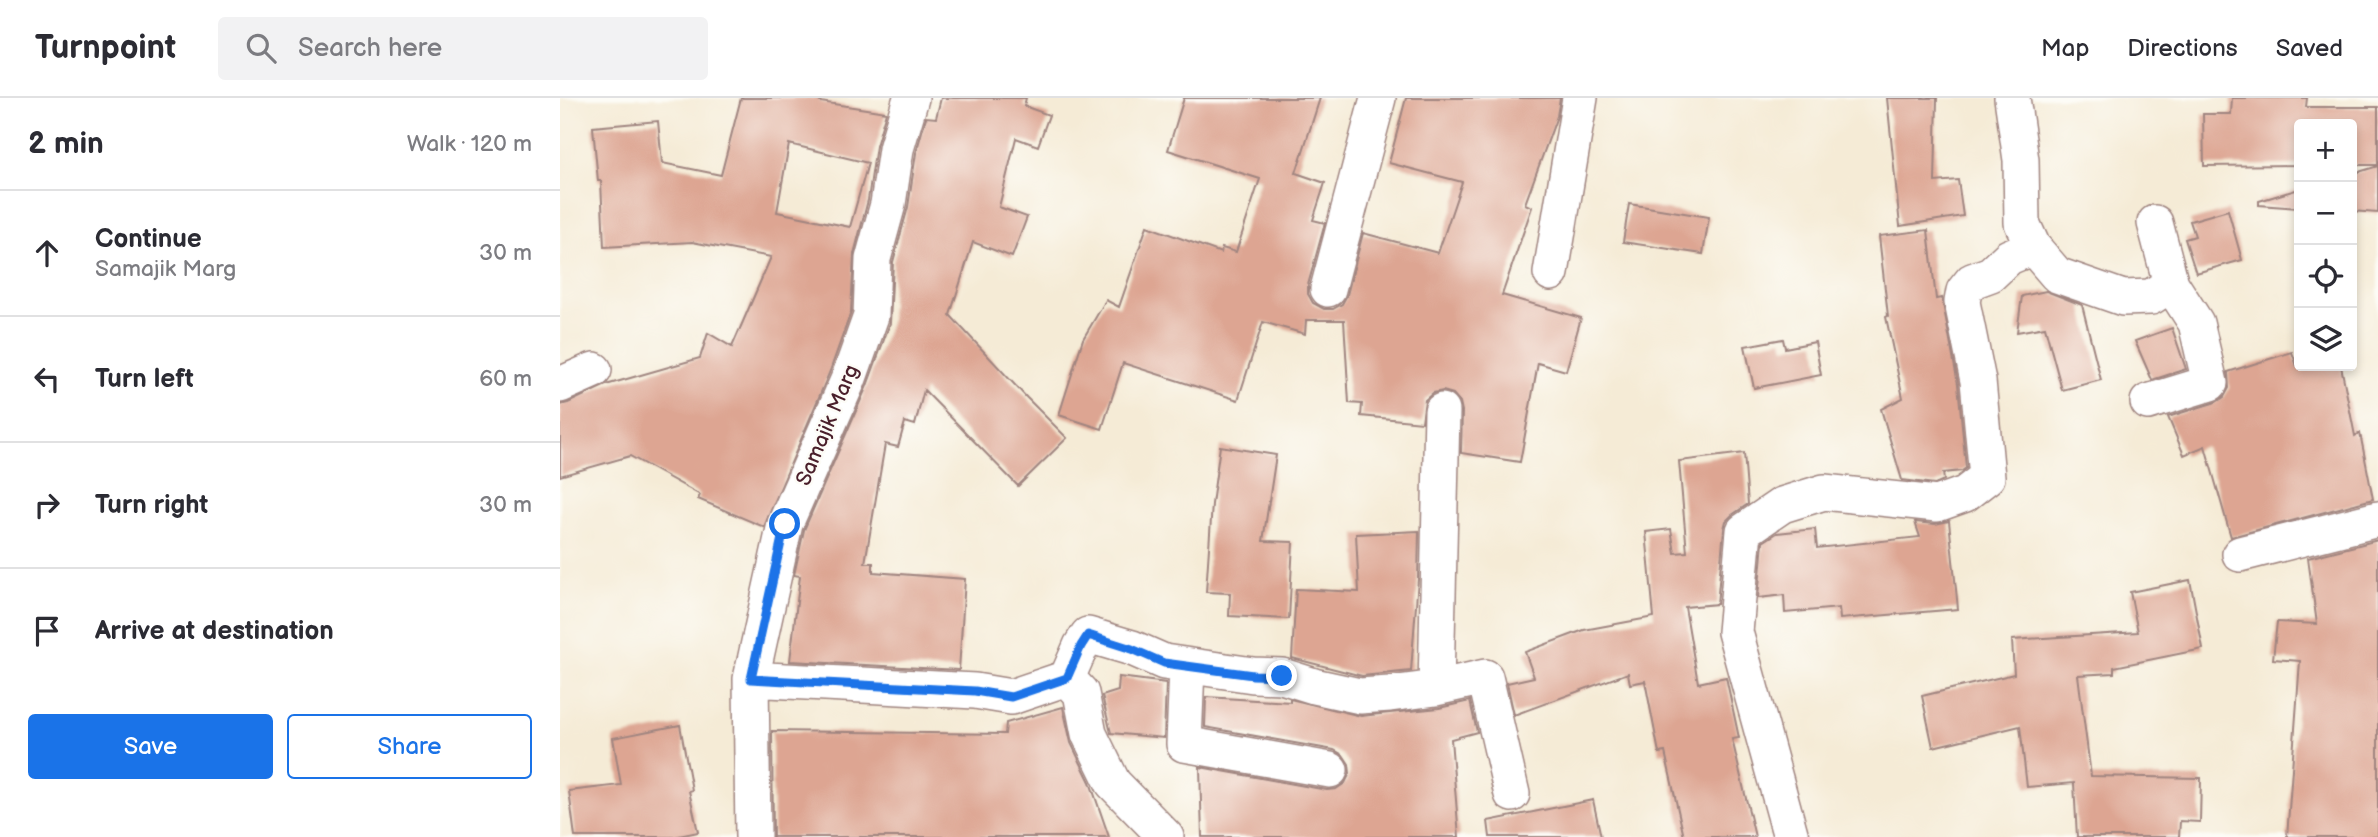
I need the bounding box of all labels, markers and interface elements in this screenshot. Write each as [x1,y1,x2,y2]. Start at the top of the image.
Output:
search box [218,17,708,80]
text: Turnpoint [35,28,176,68]
icon: search [242,29,280,67]
text: Search here [298,33,442,64]
text: Map [2041,34,2089,63]
text: Directions [2127,34,2238,63]
text: Saved [2276,34,2343,63]
map controls [2294,119,2357,371]
button: + [2294,119,2357,182]
text: 2 min [28,126,104,162]
text: Walk · 120 m [407,130,532,158]
button: − [2294,182,2357,245]
text: Continue [95,224,202,255]
icon: ahead [28,234,66,272]
text: 30 m [479,239,532,267]
button: locate [2294,245,2357,308]
text: Samajik Marg [95,255,236,283]
button: layers [2294,308,2357,371]
icon: left [28,360,66,398]
street label: Samajik Marg [791,361,864,489]
text: Turn left [95,364,194,395]
text: 60 m [479,365,532,393]
icon: right [28,486,66,524]
text: Turn right [95,490,208,521]
text: 30 m [479,491,532,519]
route start [769,508,800,539]
icon: arrive [28,612,66,650]
text: Arrive at destination [95,616,334,647]
route end [1266,660,1297,691]
button: Save [28,714,273,779]
button: Share [287,714,532,779]

